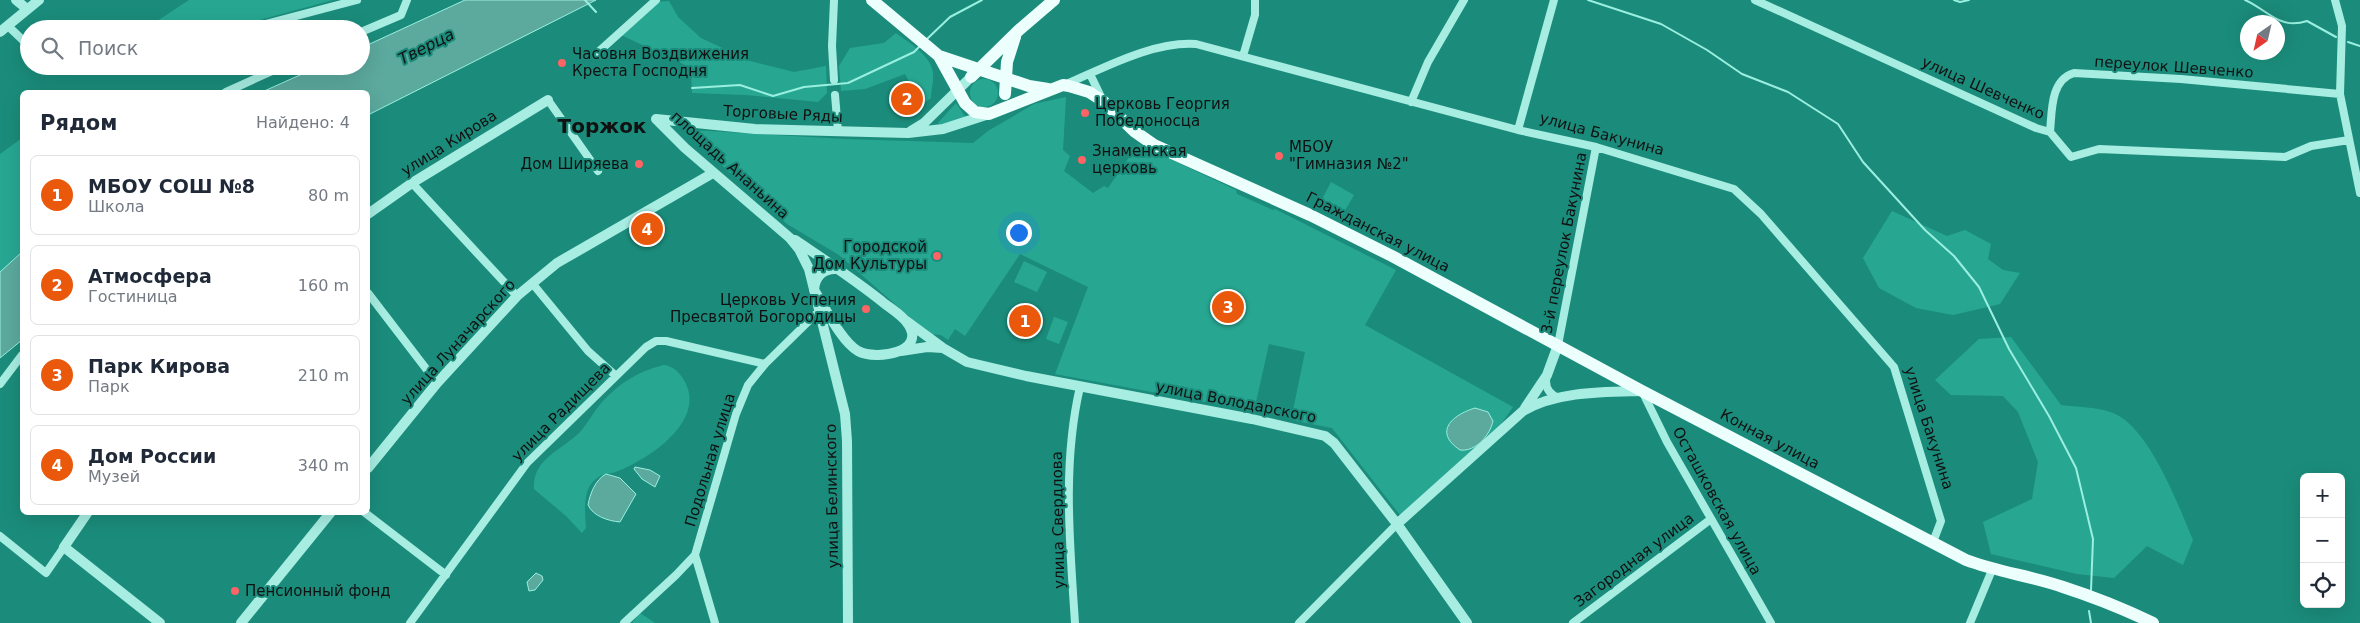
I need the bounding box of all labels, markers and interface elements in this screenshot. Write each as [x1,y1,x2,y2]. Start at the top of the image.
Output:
north arrow [2240,15,2285,60]
search box [20,20,370,75]
water label: Тверца [395,24,457,69]
icon: search [38,34,66,62]
text: Поиск [78,37,138,59]
place label: Часовня Воздвижения Креста Господня [572,45,749,80]
street label: переулок Шевченко [2094,52,2254,82]
street label: улица Шевченко [1919,53,2047,123]
marker: Часовня Воздвижения Креста Господня [556,57,568,69]
pin: 2 [891,80,923,118]
place label: Церковь Георгия Победоносца [1095,95,1230,130]
street label: Торговые Ряды [722,102,843,126]
street label: улица Кирова [398,106,500,180]
street label: площадь Ананьина [667,107,793,223]
marker: Церковь Георгия Победоносца [1079,107,1091,119]
street label: улица Бакунина [1538,109,1666,159]
text: Рядом [40,111,117,135]
text: Найдено: 4 [256,113,350,132]
district label: Торжок [558,114,647,138]
place label: МБОУ "Гимназия №2" [1289,138,1409,173]
place label: Знаменская церковь [1092,142,1187,177]
marker: МБОУ "Гимназия №2" [1273,150,1285,162]
street label: 3-й переулок Бакунина [1538,151,1590,335]
marker: Знаменская церковь [1076,154,1088,166]
place label: Дом Ширяева [520,155,629,173]
marker: Дом Ширяева [633,158,645,170]
text: МБОУ СОШ №8 [88,175,255,197]
text: 1 [51,186,63,205]
text: 80 m [308,186,349,205]
street label: Гражданская улица [1303,188,1453,276]
text: Школа [88,197,145,216]
pin: 4 [631,210,663,248]
your location [1006,220,1032,246]
place label: Городской Дом Культуры [813,238,927,273]
marker: Городской Дом Культуры [931,250,943,262]
text: Атмосфера [88,265,212,287]
text: 2 [51,276,63,295]
text: 160 m [298,276,349,295]
street label: улица Луначарского [397,276,519,408]
text: Гостиница [88,287,178,306]
pin: 3 [1212,288,1244,326]
place label: Церковь Успения Пресвятой Богородицы [670,291,856,326]
pin: 1 [1009,302,1041,340]
marker: Церковь Успения Пресвятой Богородицы [860,303,872,315]
text: Парк Кирова [88,355,230,377]
street label: улица Радищева [508,359,614,465]
street label: улица Бакунина [1901,364,1957,492]
text: 3 [51,366,63,385]
text: 210 m [298,366,349,385]
text: Парк [88,377,130,396]
street label: улица Володарского [1154,378,1318,426]
street label: Подольная улица [681,391,739,529]
street label: Конная улица [1717,405,1823,473]
street label: улица Белинского [822,424,842,568]
street label: Осташковская улица [1669,424,1765,578]
text: Дом России [88,445,216,467]
street label: улица Свердлова [1048,451,1068,589]
text: 4 [51,456,63,475]
text: 340 m [298,456,349,475]
text: Музей [88,467,140,486]
map controls [2300,473,2345,608]
button: + [2300,473,2345,518]
street label: Загородная улица [1571,509,1697,611]
button: − [2300,518,2345,563]
button: locate [2300,563,2345,608]
place label: Пенсионный фонд [245,582,391,600]
marker: Пенсионный фонд [229,585,241,597]

